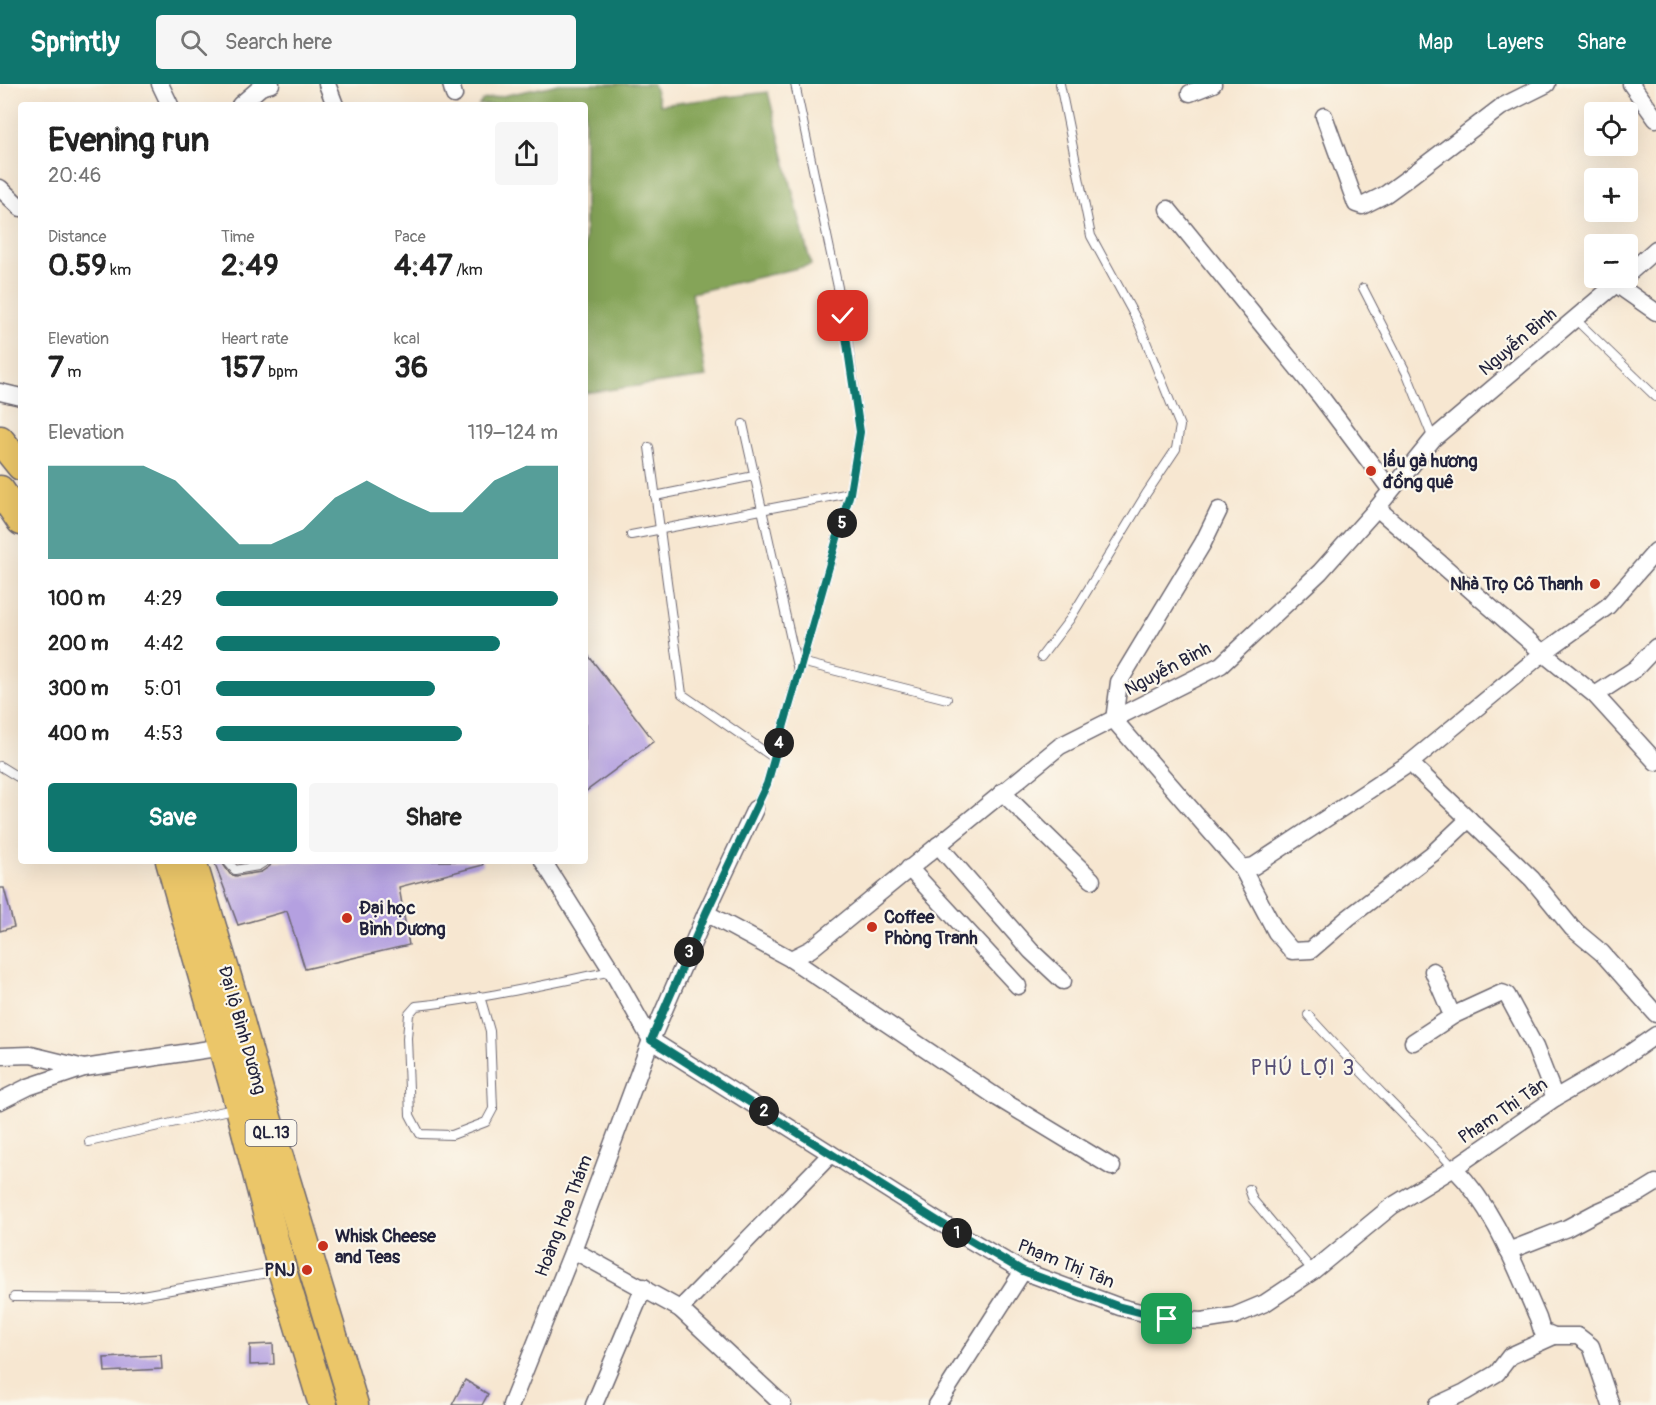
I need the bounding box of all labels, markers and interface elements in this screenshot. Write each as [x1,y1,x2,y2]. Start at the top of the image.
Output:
search box [156,15,576,69]
text: Sprintly [30,25,120,60]
icon: search [177,26,210,59]
text: Search here [225,28,332,56]
text: Map [1418,29,1453,56]
text: Layers [1486,29,1544,56]
text: Share [1577,29,1626,56]
map controls [1584,102,1638,288]
button: locate [1584,102,1638,156]
text: Evening run [48,120,209,161]
button: share [495,122,558,185]
text: 20:46 [48,163,101,188]
button: + [1584,168,1638,222]
text: Distance [48,227,107,247]
text: Time [221,227,254,247]
text: Pace [394,227,426,247]
button: − [1584,234,1638,288]
text: 0.59 [48,247,107,284]
text: 2:49 [221,247,279,284]
text: 4:47 [394,247,453,284]
text: km [107,260,131,280]
text: /km [453,260,483,280]
pin [817,290,868,341]
icon: check [826,299,859,332]
street label: Nguyễn Bình [1474,303,1562,381]
text: Elevation [48,329,109,349]
text: Heart rate [221,329,288,349]
text: kcal [394,329,420,349]
text: 7 [48,349,64,386]
text: 157 [221,349,265,386]
text: 36 [394,349,428,386]
text: m [64,362,82,382]
text: bpm [265,362,298,382]
text: Elevation [48,420,124,445]
text: 119–124 m [468,420,558,445]
place label: lẩu gà hương đồng quê [1383,448,1478,494]
marker: lẩu gà hương đồng quê [1364,464,1378,478]
pin: 5 [827,508,857,538]
text: 5 [838,513,846,533]
place label: Nhà Trọ Cô Thanh [1450,573,1584,596]
marker: Nhà Trọ Cô Thanh [1588,577,1602,591]
text: 100 m [48,586,105,611]
text: 4:29 [144,586,182,611]
text: 200 m [48,631,109,656]
text: 4:42 [144,631,184,656]
street label: Nguyễn Bình [1121,637,1215,701]
text: 300 m [48,676,109,701]
text: 5:01 [144,676,182,701]
text: 400 m [48,721,109,746]
text: 4:53 [144,721,183,746]
pin: 4 [764,728,794,758]
text: 4 [774,733,784,753]
button: Save [48,783,297,852]
button: Share [309,783,558,852]
place label: Đại học Bình Dương [359,897,446,941]
place label: Coffee Phòng Tranh [884,906,978,950]
marker: Đại học Bình Dương [340,911,354,925]
marker: Coffee Phòng Tranh [865,920,879,934]
pin: 3 [674,937,704,967]
text: 3 [685,942,693,962]
street label: Đại lộ Bình Dương [213,963,271,1097]
district label: PHÚ LỢI 3 [1250,1055,1356,1082]
street label: Phạm Thị Tân [1454,1073,1552,1149]
pin: 2 [749,1096,779,1126]
text: 2 [760,1101,768,1121]
road number: QL.13 [246,1120,296,1146]
street label: Hoàng Hoa Thám [530,1152,598,1280]
pin: 1 [942,1218,972,1248]
text: 1 [954,1223,960,1243]
place label: Whisk Cheese and Teas [335,1225,437,1269]
street label: Phạm Thị Tân [1014,1234,1118,1294]
marker: Whisk Cheese and Teas [316,1239,330,1253]
place label: PNJ [264,1259,295,1282]
marker: PNJ [300,1263,314,1277]
pin [1141,1293,1192,1344]
icon: arrive [1150,1302,1183,1335]

